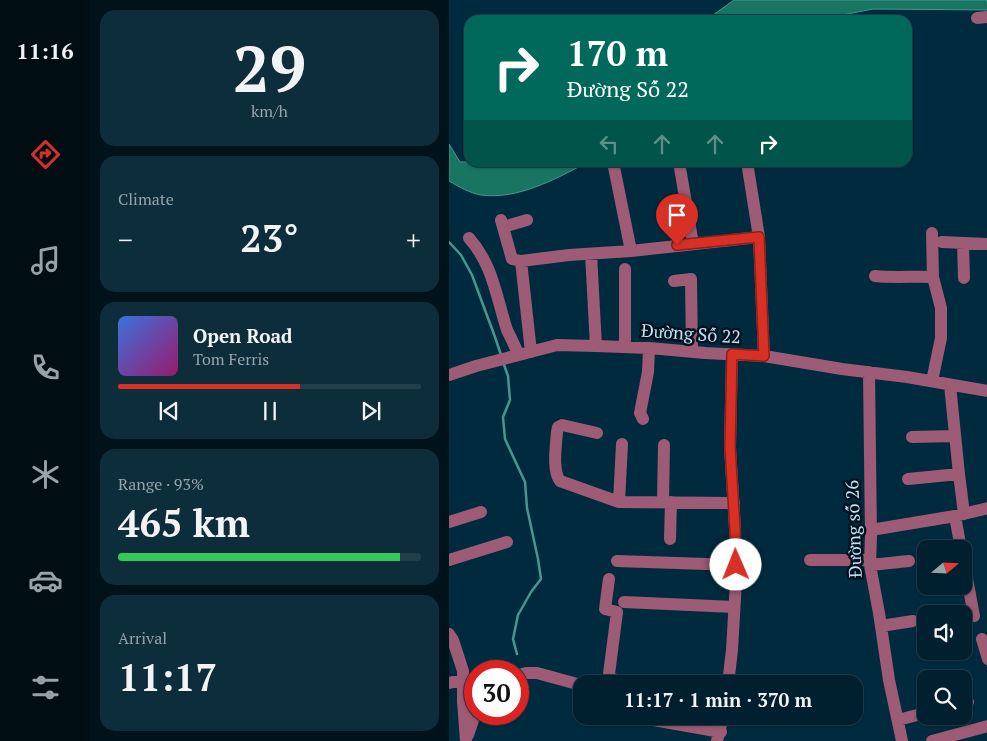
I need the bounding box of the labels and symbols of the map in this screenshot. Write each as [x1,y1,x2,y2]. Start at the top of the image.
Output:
pin [656,194,698,245]
street label: Đường Số 22 [640,318,742,348]
street label: Đường số 26 [839,479,867,578]
position arrow [709,538,761,590]
north arrow [917,540,971,595]
speed limit sign: 30 [464,660,529,725]

